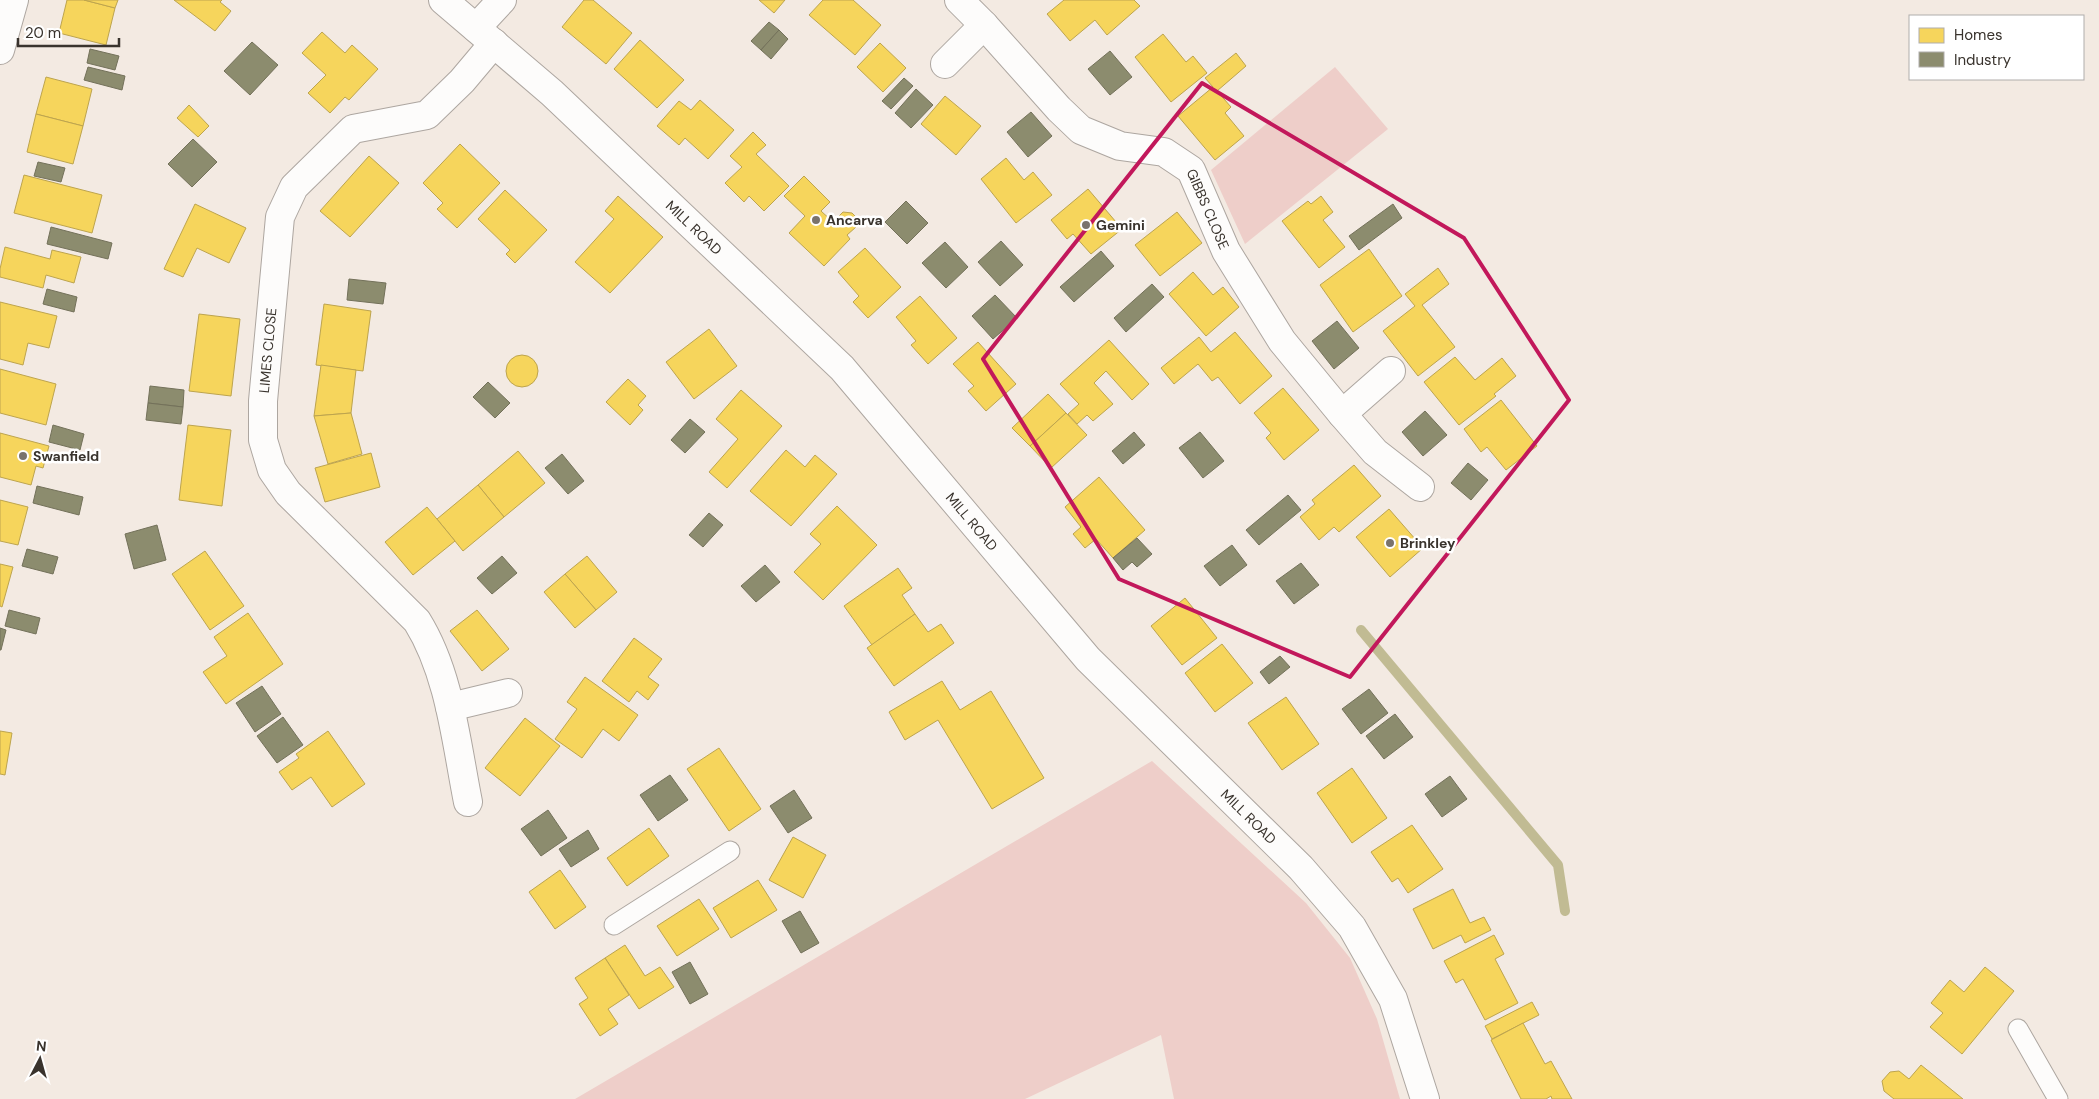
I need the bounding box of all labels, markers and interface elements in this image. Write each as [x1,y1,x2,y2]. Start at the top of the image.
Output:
scale bar [18,15,119,47]
legend [1909,15,2084,80]
text: 20 m [25,23,61,43]
text: Homes [1954,25,2003,45]
text: Industry [1954,50,2012,70]
street label: GIBBS CLOSE [1183,166,1233,252]
street label: MILL ROAD [662,197,726,259]
place label: Ancarva [826,211,883,229]
marker: Ancarva [810,214,822,226]
place label: Gemini [1096,216,1145,234]
marker: Gemini [1080,219,1092,231]
street label: LIMES CLOSE [255,307,281,394]
place label: Swanfield [33,447,99,465]
marker: Swanfield [17,450,29,462]
street label: MILL ROAD [942,489,1002,554]
place label: Brinkley [1400,534,1456,552]
marker: Brinkley [1384,537,1396,549]
street label: MILL ROAD [1217,785,1280,848]
north arrow [15,1034,65,1084]
text: N [35,1037,47,1056]

